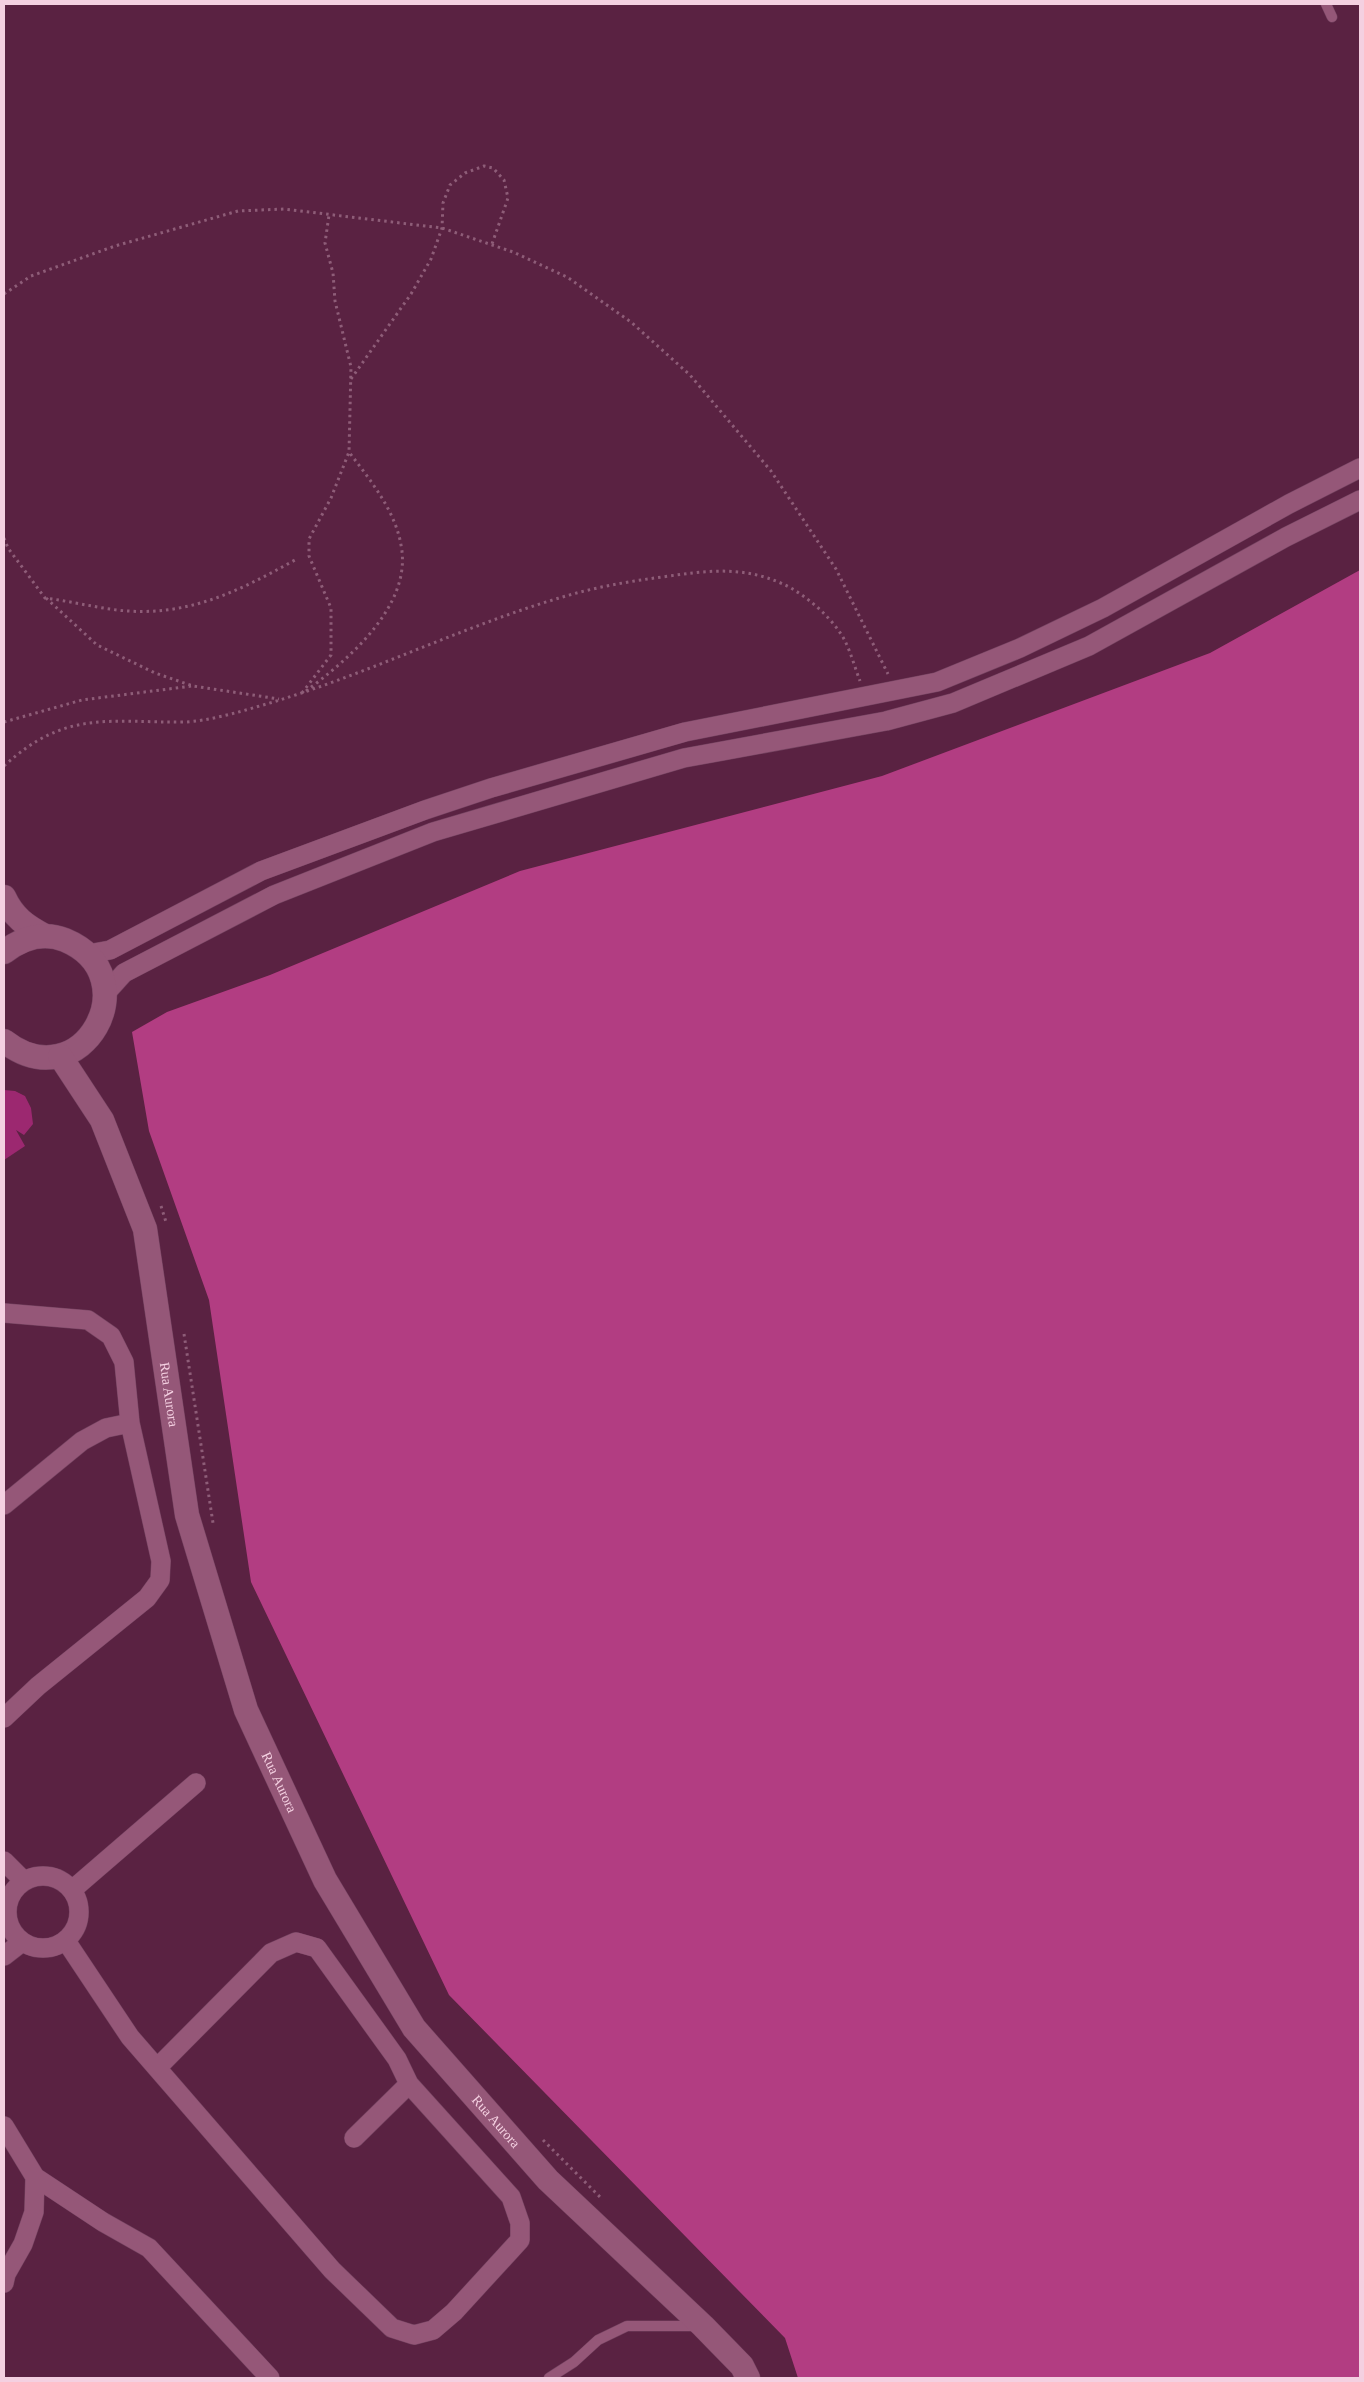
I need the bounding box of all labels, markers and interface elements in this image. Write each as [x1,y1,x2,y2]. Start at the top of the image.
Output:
street label: Rua Aurora [157,1361,181,1429]
street label: Rua Aurora [259,1750,300,1816]
street label: Rua Aurora [469,2092,523,2152]

